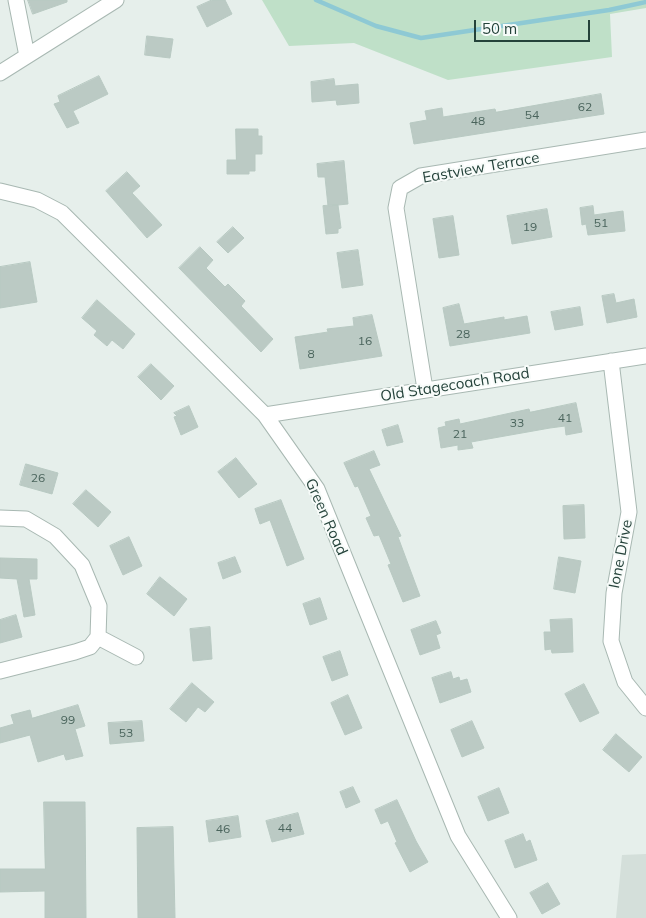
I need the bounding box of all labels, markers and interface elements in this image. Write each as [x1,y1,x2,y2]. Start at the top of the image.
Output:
scale bar [476,10,592,42]
text: 50 m [482,19,517,38]
house number: 62 [578,100,592,114]
house number: 54 [525,108,539,122]
house number: 48 [471,114,485,128]
street label: Eastview Terrace [421,149,541,187]
house number: 51 [594,216,608,230]
house number: 19 [523,220,537,234]
house number: 28 [456,327,470,341]
house number: 16 [358,334,372,348]
house number: 8 [307,347,315,361]
street label: Old Stagecoach Road [379,364,531,406]
house number: 41 [558,411,572,425]
house number: 33 [510,416,524,430]
house number: 21 [453,427,467,441]
house number: 26 [31,471,45,485]
street label: Green Road [301,476,351,558]
street label: Ione Drive [606,518,636,590]
house number: 99 [61,713,75,727]
house number: 53 [119,726,133,740]
house number: 44 [278,821,292,835]
house number: 46 [216,822,230,836]

